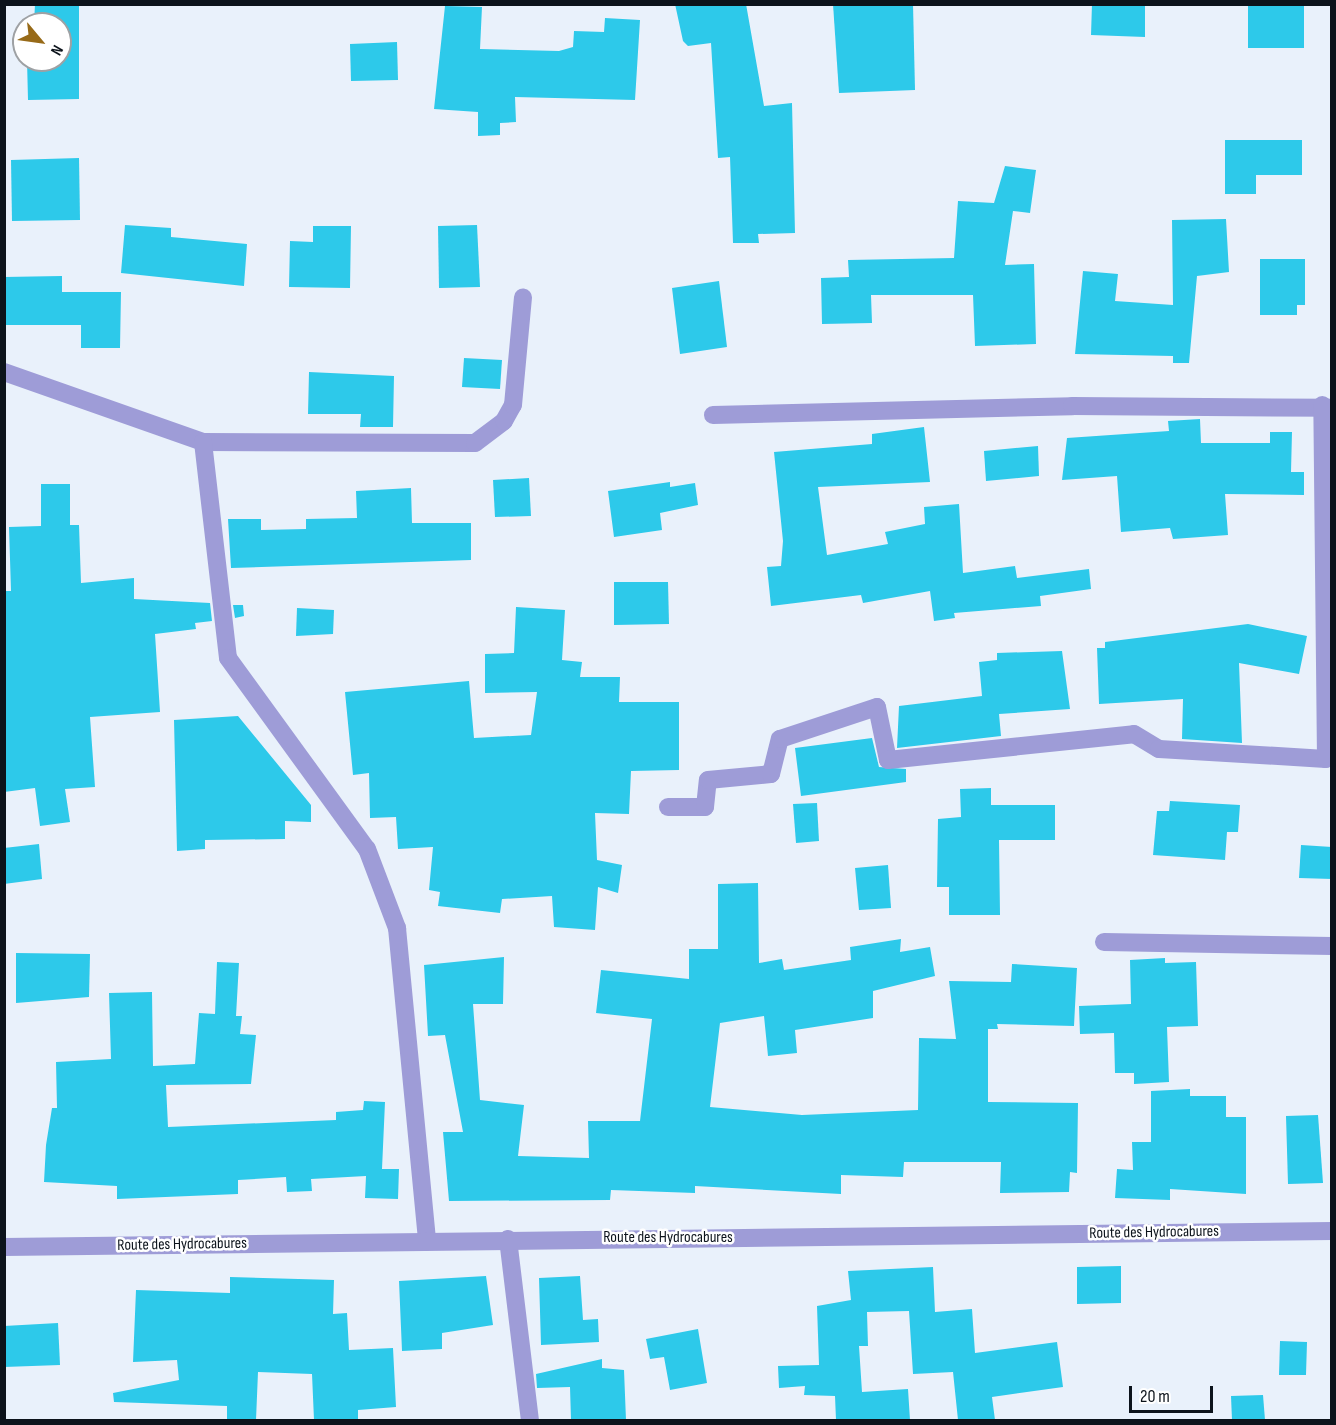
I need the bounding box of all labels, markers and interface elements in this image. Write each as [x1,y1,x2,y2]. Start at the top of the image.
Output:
north arrow [12,12,72,72]
text: N [46,42,67,58]
street label: Route des Hydrocabures [1089,1222,1219,1244]
street label: Route des Hydrocabures [603,1228,733,1248]
street label: Route des Hydrocabures [117,1234,247,1256]
scale bar [1132,1374,1216,1412]
text: 20 m [1140,1386,1170,1407]

